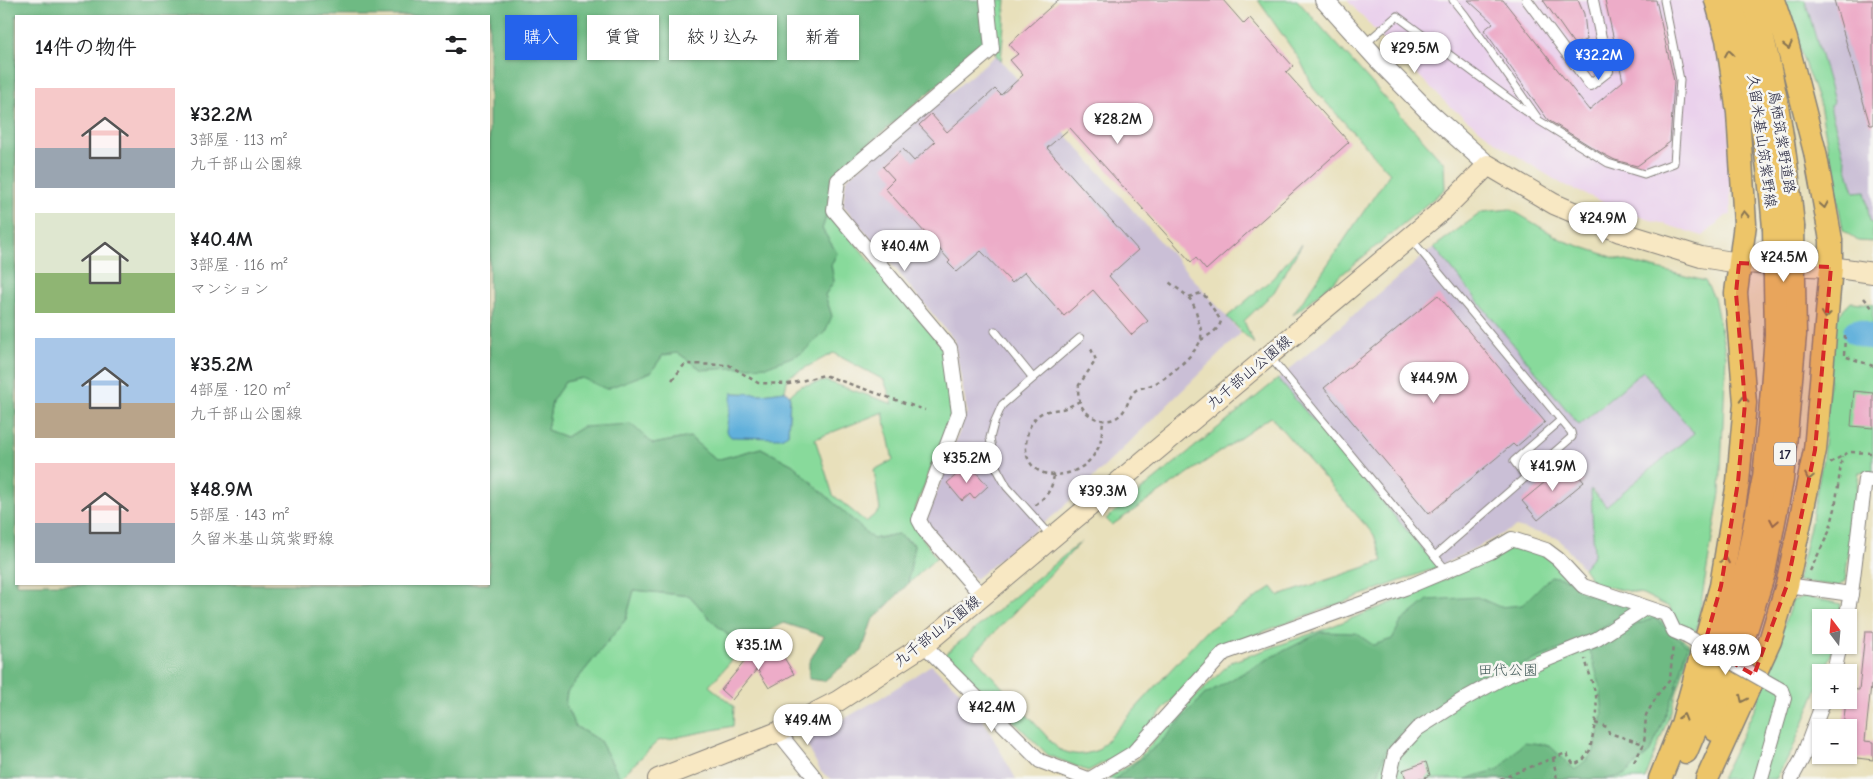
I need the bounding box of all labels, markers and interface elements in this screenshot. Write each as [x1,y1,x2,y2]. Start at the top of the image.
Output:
chip: 購入 [505,15,577,60]
chip: 賃貸 [587,15,659,60]
chip: 絞り込み [669,15,777,60]
chip: 新着 [787,15,859,60]
icon: filters [442,31,470,59]
pin: ¥29.5M [1374,32,1456,74]
text: 14件の物件 [35,35,137,59]
pin: ¥32.2M [1558,38,1640,81]
text: ¥29.5M [1391,39,1439,57]
one-way arrow [1782,42,1793,51]
text: ¥32.2M [1575,46,1623,64]
one-way arrow [1724,48,1735,56]
street label: 久留米基山筑紫野線 [1744,73,1780,209]
street label: 鳥栖筑紫野道路 [1765,89,1799,195]
text: ¥32.2M [190,102,252,126]
pin: ¥28.2M [1077,102,1159,145]
icon: home [75,108,135,168]
text: ¥28.2M [1094,110,1142,128]
text: 3部屋 · 113 m² [190,131,287,149]
text: 九千部山公園線 [190,155,302,173]
one-way arrow [1819,200,1829,209]
pin: ¥24.9M [1562,202,1644,244]
text: ¥24.9M [1579,209,1627,227]
one-way arrow [1738,210,1749,218]
text: ¥40.4M [190,227,253,251]
pin: ¥40.4M [864,230,946,272]
icon: home [75,233,135,293]
text: ¥40.4M [881,237,929,255]
pin: ¥24.5M [1743,240,1825,283]
text: ¥24.5M [1760,248,1808,266]
text: 3部屋 · 116 m² [190,256,288,274]
text: マンション [190,280,269,298]
one-way arrow [1821,312,1832,320]
street label: 九千部山公園線 [1203,331,1295,413]
text: ¥35.2M [190,352,253,376]
icon: home [75,358,135,418]
pin: ¥44.9M [1393,362,1475,404]
text: ¥44.9M [1410,369,1458,387]
text: 4部屋 · 120 m² [190,381,290,399]
one-way arrow [1739,395,1750,403]
text: 九千部山公園線 [190,405,302,423]
pin: ¥35.2M [926,442,1008,484]
road number: 17 [1774,442,1796,466]
text: ¥35.2M [943,449,991,467]
pin: ¥41.9M [1512,450,1594,492]
text: ¥41.9M [1530,457,1576,475]
one-way arrow [1804,472,1815,481]
pin: ¥39.3M [1062,474,1144,517]
text: ¥48.9M [190,477,253,501]
text: ¥39.3M [1079,482,1127,500]
icon: home [75,483,135,543]
text: 5部屋 · 143 m² [190,506,289,524]
one-way arrow [1770,517,1780,526]
text: 久留米基山筑紫野線 [190,530,334,548]
one-way arrow [1719,556,1729,564]
street label: 九千部山公園線 [890,592,984,670]
north arrow [1812,609,1858,654]
map controls [1812,609,1857,764]
pin: ¥35.1M [718,628,800,671]
pin: ¥48.9M [1685,634,1767,676]
text: ¥35.1M [736,636,782,654]
text: ¥48.9M [1702,641,1750,659]
park label: 田代公園 [1478,661,1538,679]
button: + [1812,664,1857,709]
pin: ¥42.4M [951,690,1033,733]
one-way arrow [1739,694,1750,703]
text: ¥42.4M [969,698,1015,716]
pin: ¥49.4M [767,704,849,746]
text: ¥49.4M [784,711,832,729]
one-way arrow [1678,713,1688,722]
button: − [1812,719,1857,764]

